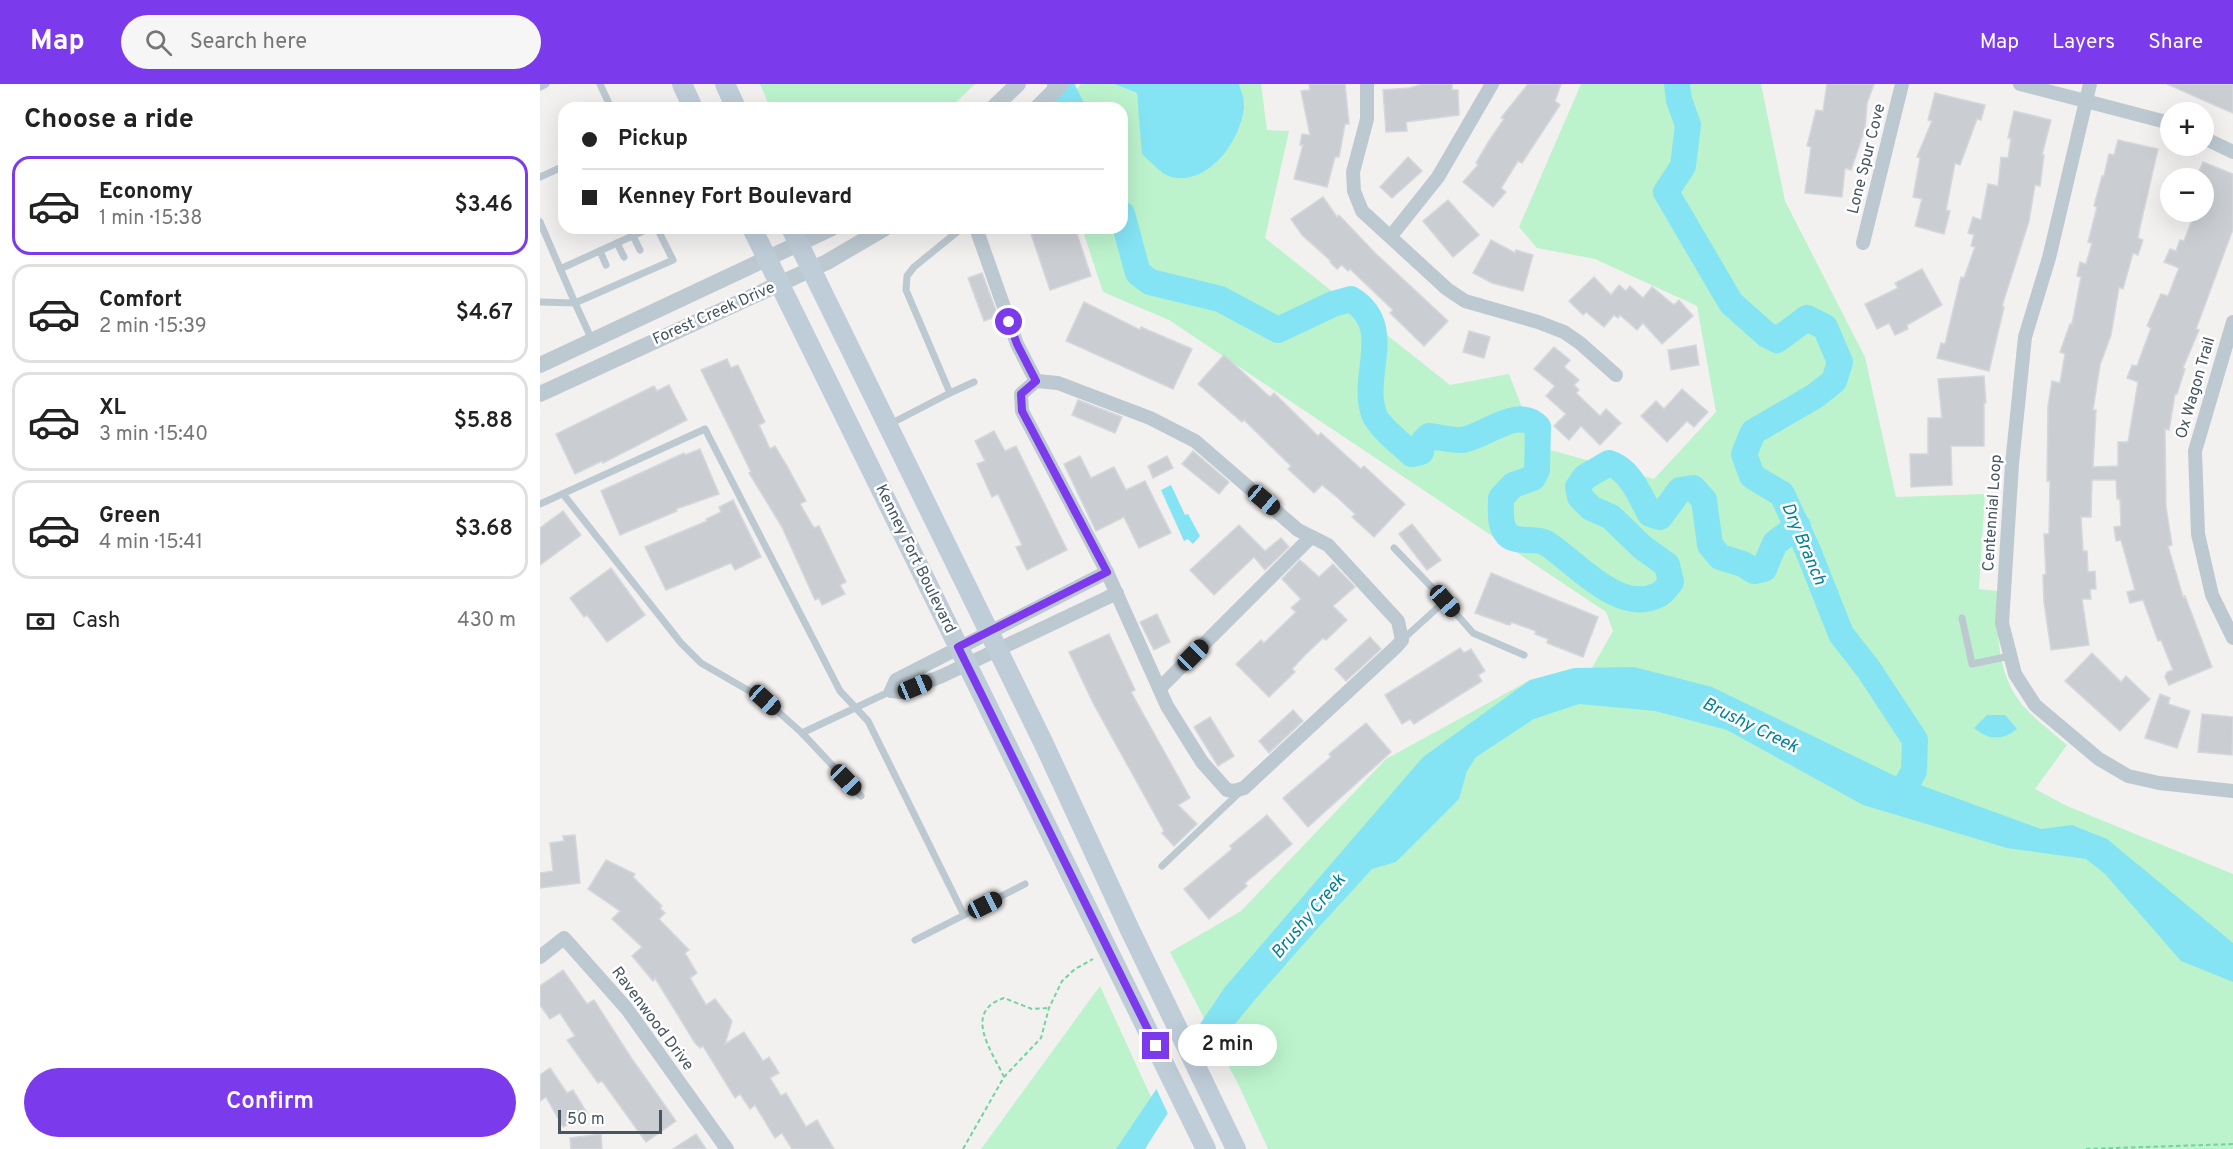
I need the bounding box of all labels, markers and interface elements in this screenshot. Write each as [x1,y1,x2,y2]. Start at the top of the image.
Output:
search box [121,15,541,69]
text: Map [30,24,85,60]
icon: search [142,26,175,59]
text: Search here [190,29,307,56]
text: Map [1980,29,2019,56]
text: Layers [2052,29,2115,56]
text: Share [2148,29,2203,56]
street label: Lone Spur Cove [1844,102,1890,216]
map controls [2160,102,2214,222]
button: + [2160,102,2214,156]
text: Choose a ride [24,103,194,137]
text: Pickup [618,126,688,153]
button: − [2160,168,2214,222]
icon: car [27,179,81,233]
text: Economy [99,179,193,206]
text: Kenney Fort Boulevard [618,184,852,211]
text: $3.46 [454,192,513,219]
text: 1 min · 15:38 [99,206,202,232]
street label: Forest Creek Drive [650,278,778,350]
icon: car [27,287,81,341]
text: Comfort [99,287,182,314]
text: $4.67 [456,300,513,327]
route start [995,308,1022,335]
text: 2 min · 15:39 [99,314,207,340]
street label: Ox Wagon Trail [2172,335,2220,441]
icon: car [27,395,81,449]
text: XL [99,395,126,422]
text: $5.88 [454,408,513,435]
text: 3 min · 15:40 [99,422,208,448]
street label: Centennial Loop [1979,454,2007,572]
street label: Kenney Fort Boulevard [870,481,960,637]
car [1244,482,1284,518]
water label: Dry Branch [1775,499,1831,589]
icon: car [27,503,81,557]
text: Green [99,503,161,530]
text: $3.68 [455,516,513,543]
text: 4 min · 15:41 [99,530,203,556]
car [1426,582,1464,620]
icon: cash [24,605,57,638]
text: Cash [72,608,121,635]
text: 430 m [457,608,516,634]
car [1174,636,1212,674]
car [895,672,935,702]
car [746,681,784,719]
water label: Brushy Creek [1698,693,1803,760]
car [827,761,865,799]
water label: Brushy Creek [1267,869,1352,964]
car [965,889,1005,921]
street label: Ravenwood Drive [606,963,698,1075]
callout: 2 min [1177,1025,1276,1067]
route end [1142,1032,1169,1059]
text: 2 min [1202,1032,1253,1058]
button: Confirm [24,1068,516,1137]
scale bar [558,1107,662,1134]
text: 50 m [567,1110,605,1130]

